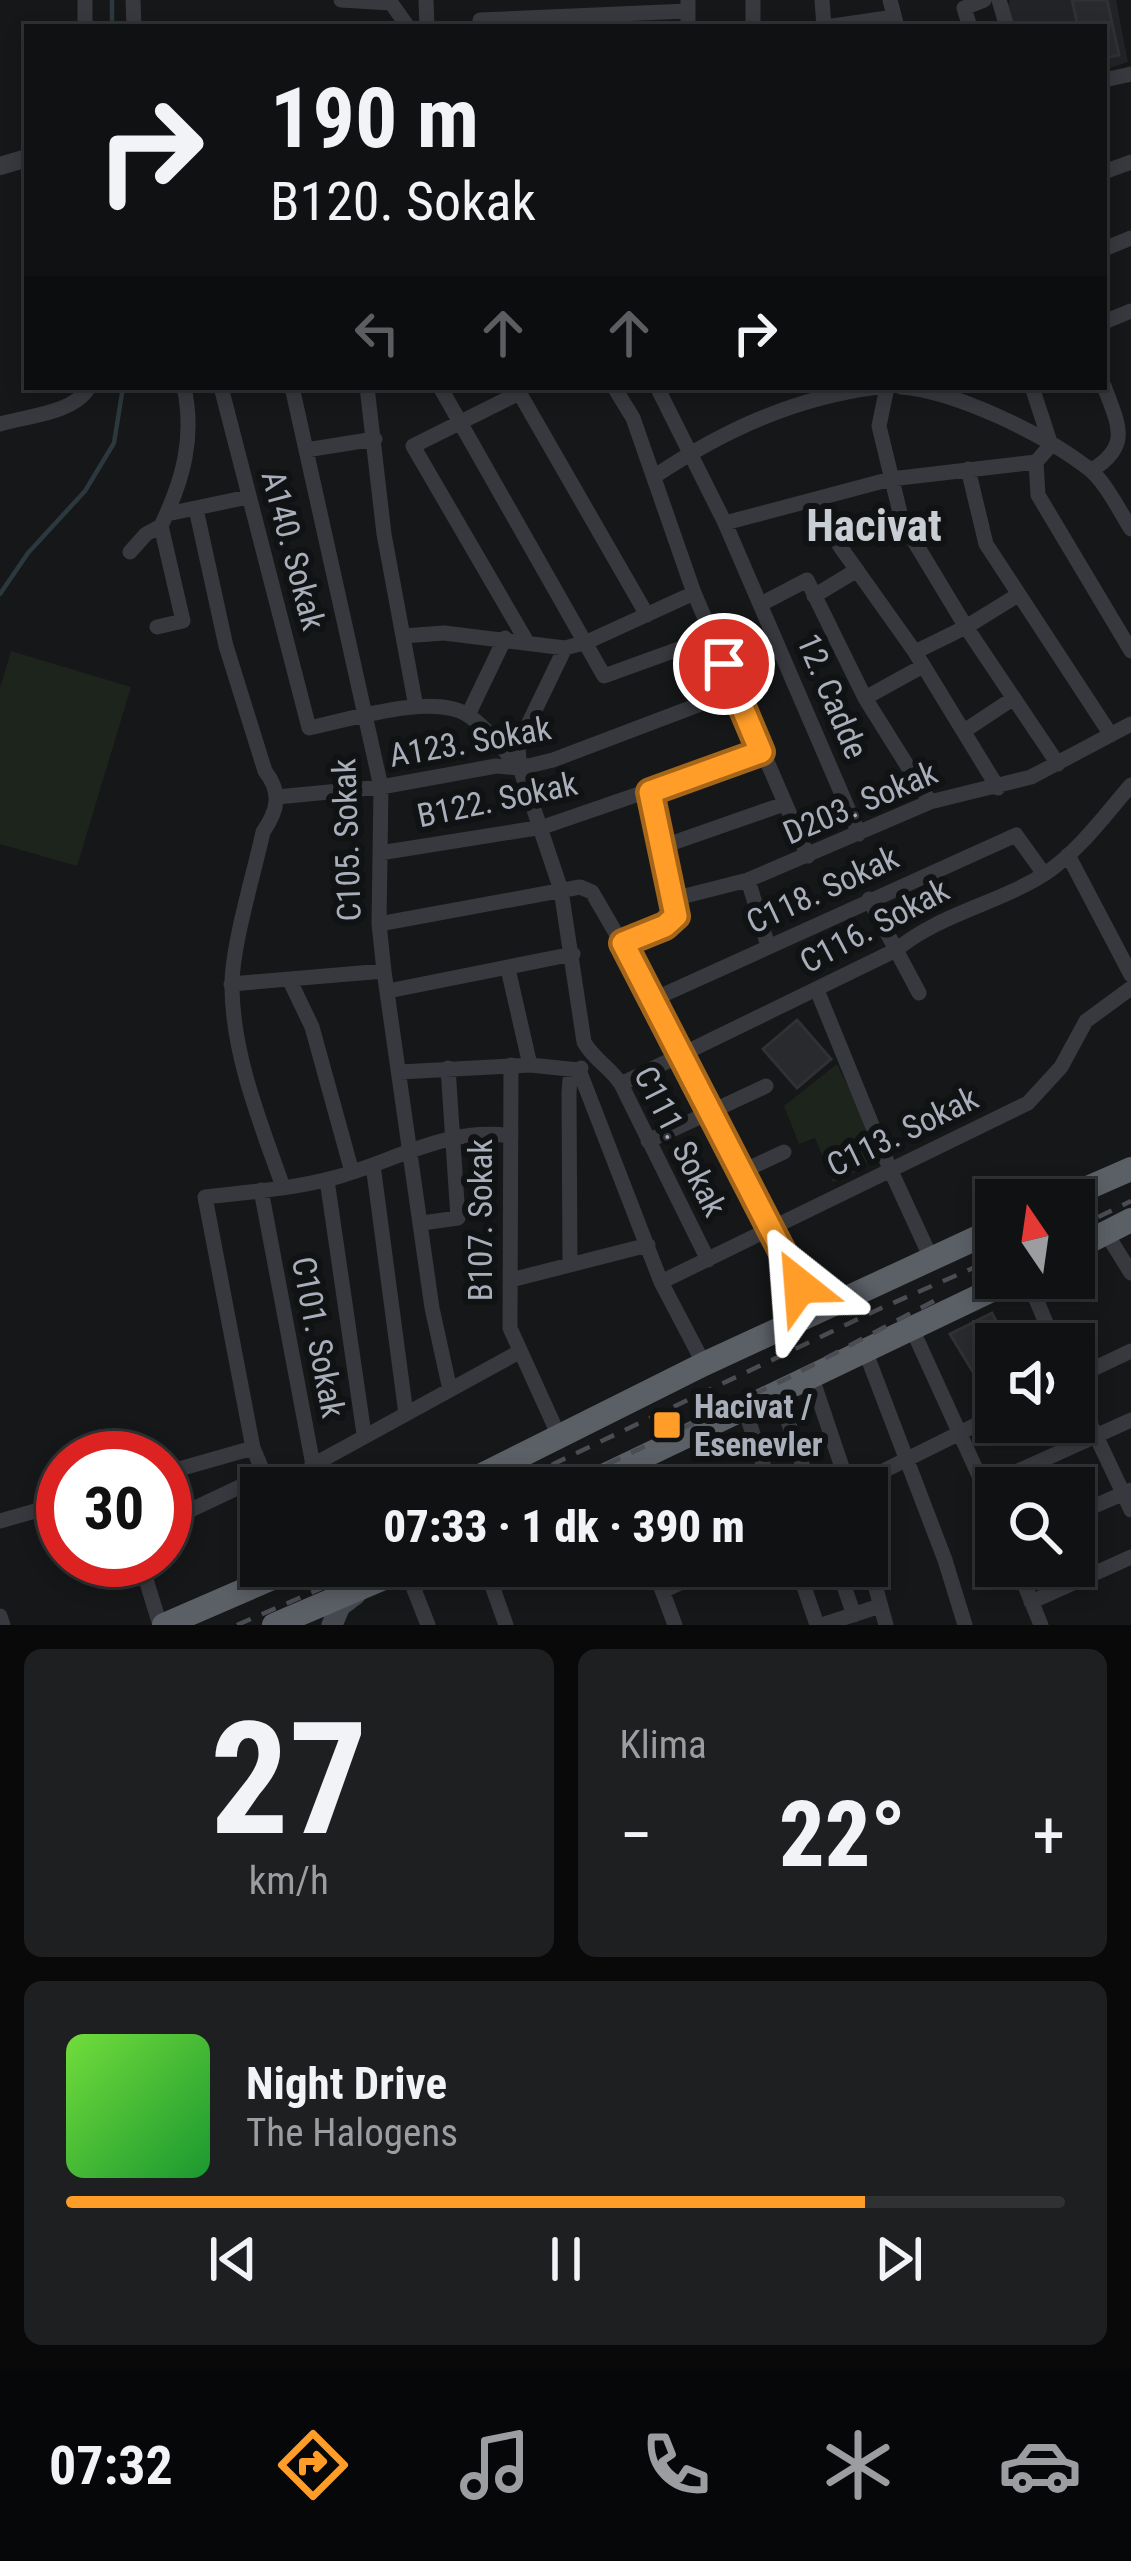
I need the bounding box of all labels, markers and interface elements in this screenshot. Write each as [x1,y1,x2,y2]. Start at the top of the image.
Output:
text: 190 m [270,69,479,168]
icon: right [72,72,228,228]
text: B120. Sokak [270,170,536,233]
icon: left [344,300,410,366]
icon: ahead [470,300,536,366]
icon: ahead [596,300,662,366]
icon: right [722,300,788,366]
street label: A140. Sokak [254,466,334,634]
district label: Hacivat [806,499,942,552]
pin [673,613,775,715]
street label: 12. Cadde [789,628,876,764]
icon: arrive [691,631,757,697]
street label: A123. Sokak [386,708,554,775]
street label: D203. Sokak [777,753,943,852]
street label: C105. Sokak [324,758,369,922]
street label: B122. Sokak [414,764,581,835]
street label: C118. Sokak [740,837,904,942]
street label: C116. Sokak [793,870,955,981]
street label: C111. Sokak [626,1060,735,1223]
street label: C113. Sokak [820,1078,984,1185]
street label: B107. Sokak [461,1139,500,1301]
north arrow [975,1179,1095,1299]
map controls [975,1179,1095,1587]
position arrow [737,1223,863,1349]
street label: C101. Sokak [284,1253,353,1421]
button: sound [975,1323,1095,1443]
place label: Hacivat / Esenevler [694,1387,823,1464]
marker: Hacivat / Esenevler [651,1409,683,1441]
speed limit sign: 30 [36,1431,192,1587]
button: search [975,1467,1095,1587]
text: 07:33 · 1 dk · 390 m [383,1500,745,1553]
text: 27 [210,1688,368,1871]
text: Klima [620,1722,707,1768]
text: 22° [779,1783,906,1888]
text: − [620,1797,653,1874]
text: + [1032,1797,1065,1874]
text: km/h [249,1858,329,1904]
text: Night Drive [246,2057,447,2110]
text: The Halogens [246,2110,458,2156]
icon: previous [200,2226,266,2292]
icon: pause [533,2226,599,2292]
icon: next [866,2226,932,2292]
icon: directions [271,2423,355,2507]
icon: music [453,2423,537,2507]
icon: phone [634,2423,718,2507]
icon: climate [816,2423,900,2507]
icon: car [998,2423,1082,2507]
text: 07:32 [49,2434,173,2497]

